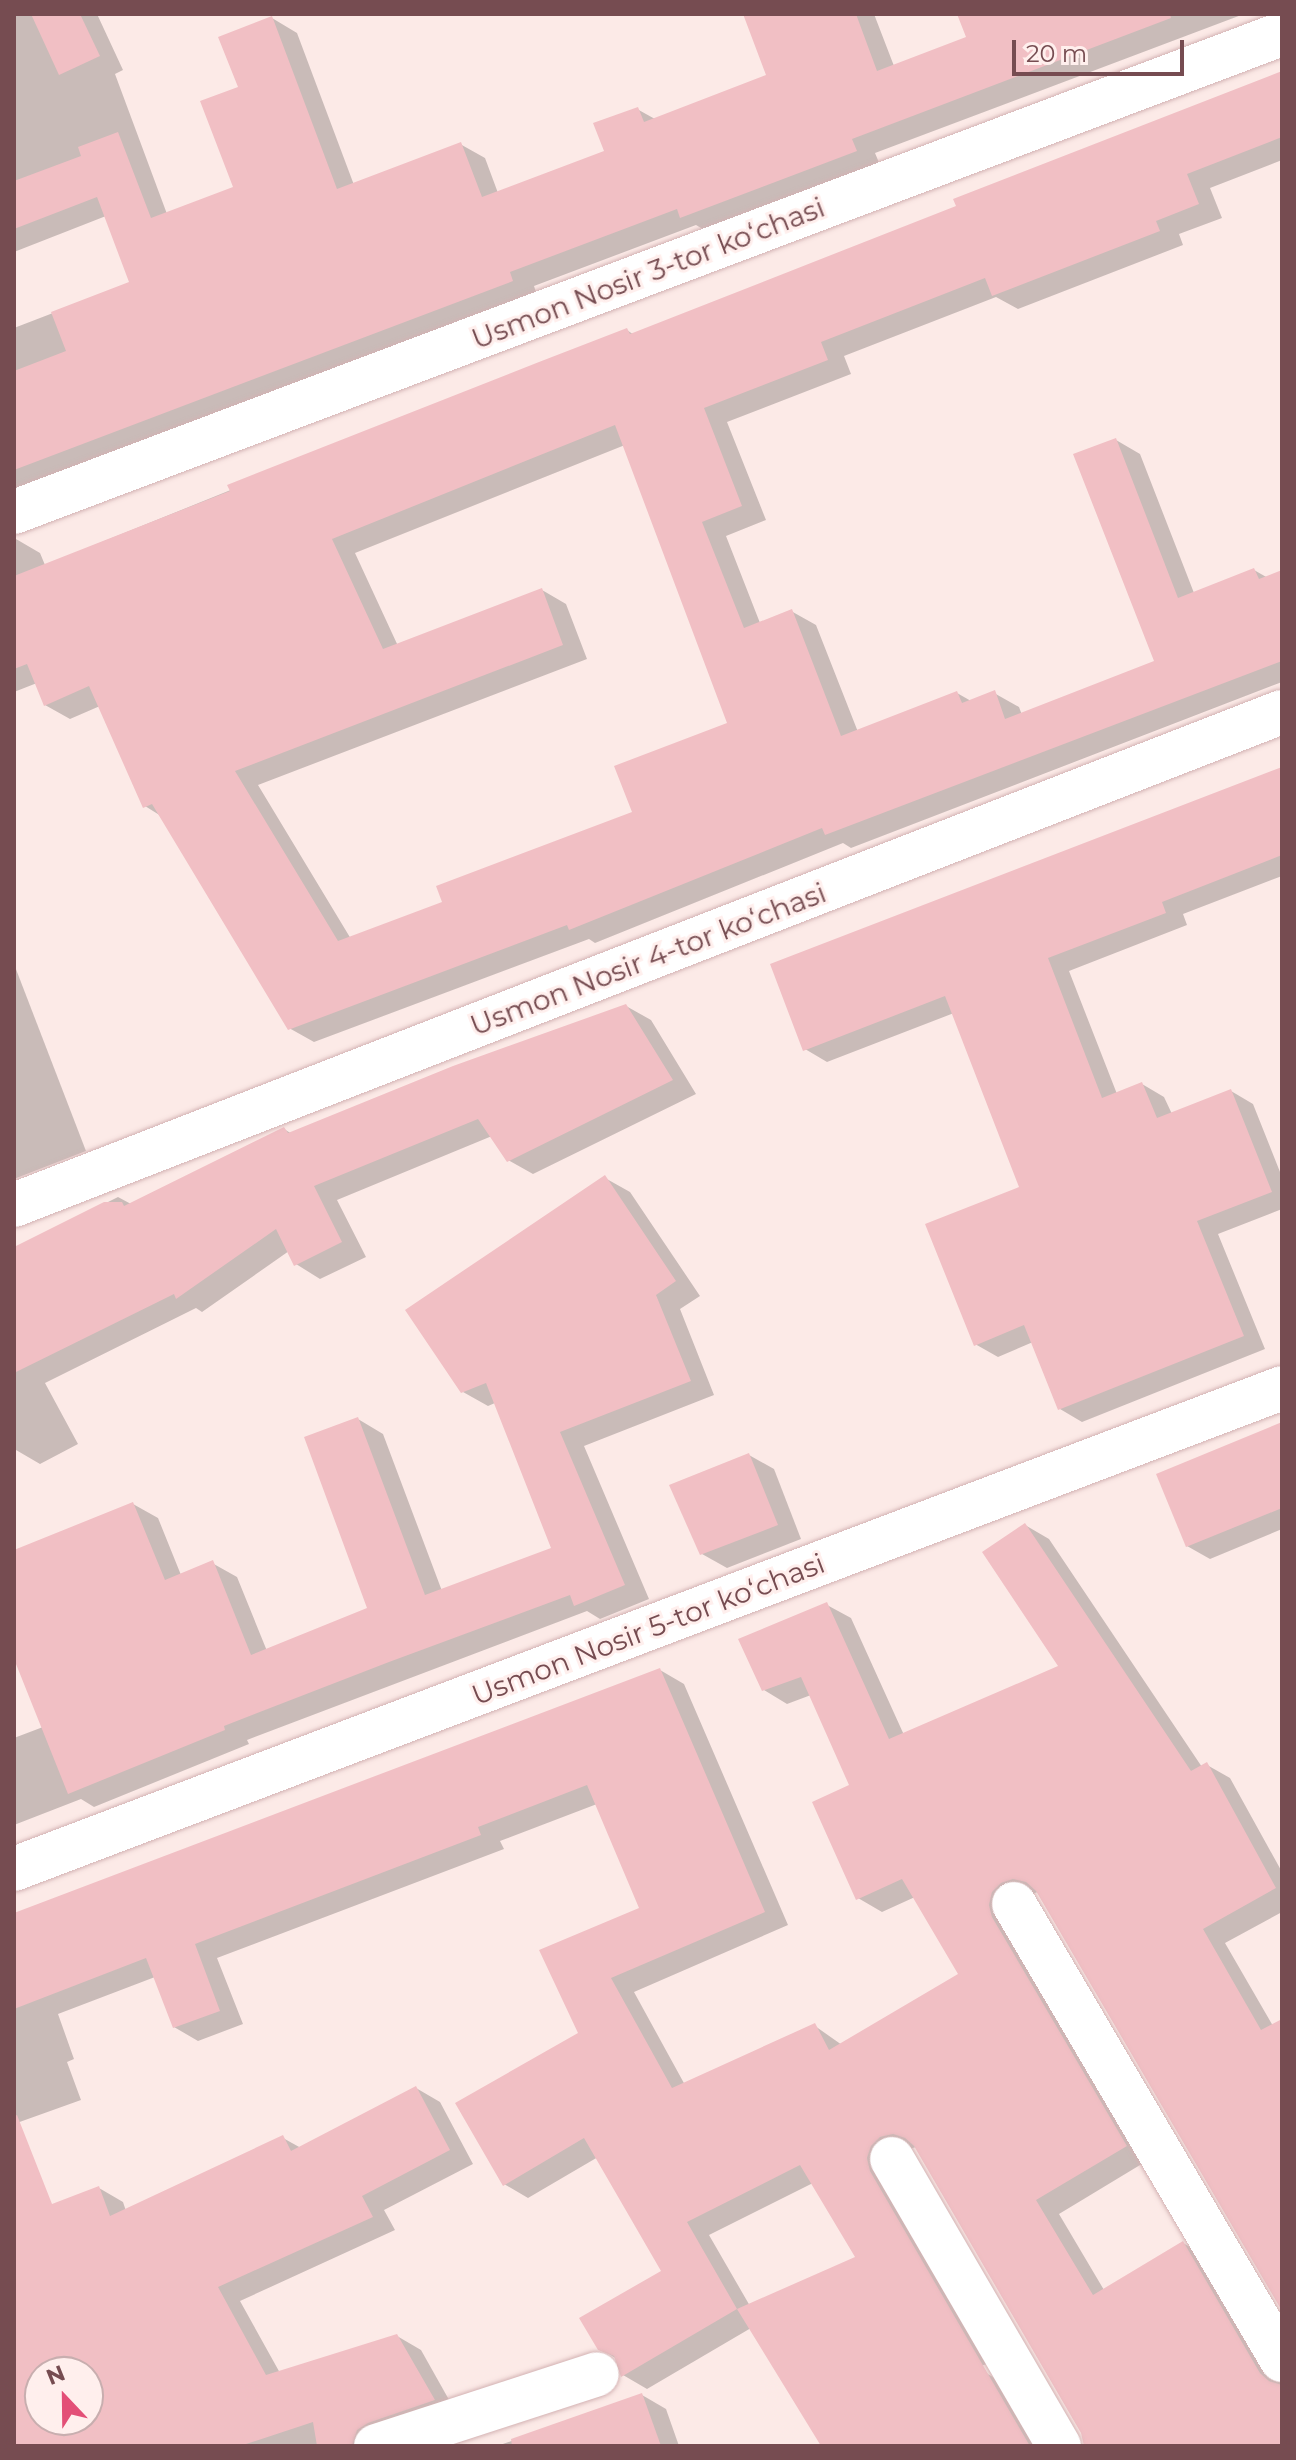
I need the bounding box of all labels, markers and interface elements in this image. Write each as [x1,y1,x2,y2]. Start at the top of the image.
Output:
scale bar [1016,24,1188,74]
text: 20 m [1026,39,1087,68]
street label: Usmon Nosir 3-tor koʻchasi [467,190,829,356]
street label: Usmon Nosir 4-tor koʻchasi [465,876,831,1042]
street label: Usmon Nosir 5-tor koʻchasi [467,1546,829,1712]
north arrow [24,2356,104,2436]
text: N [42,2359,69,2391]

